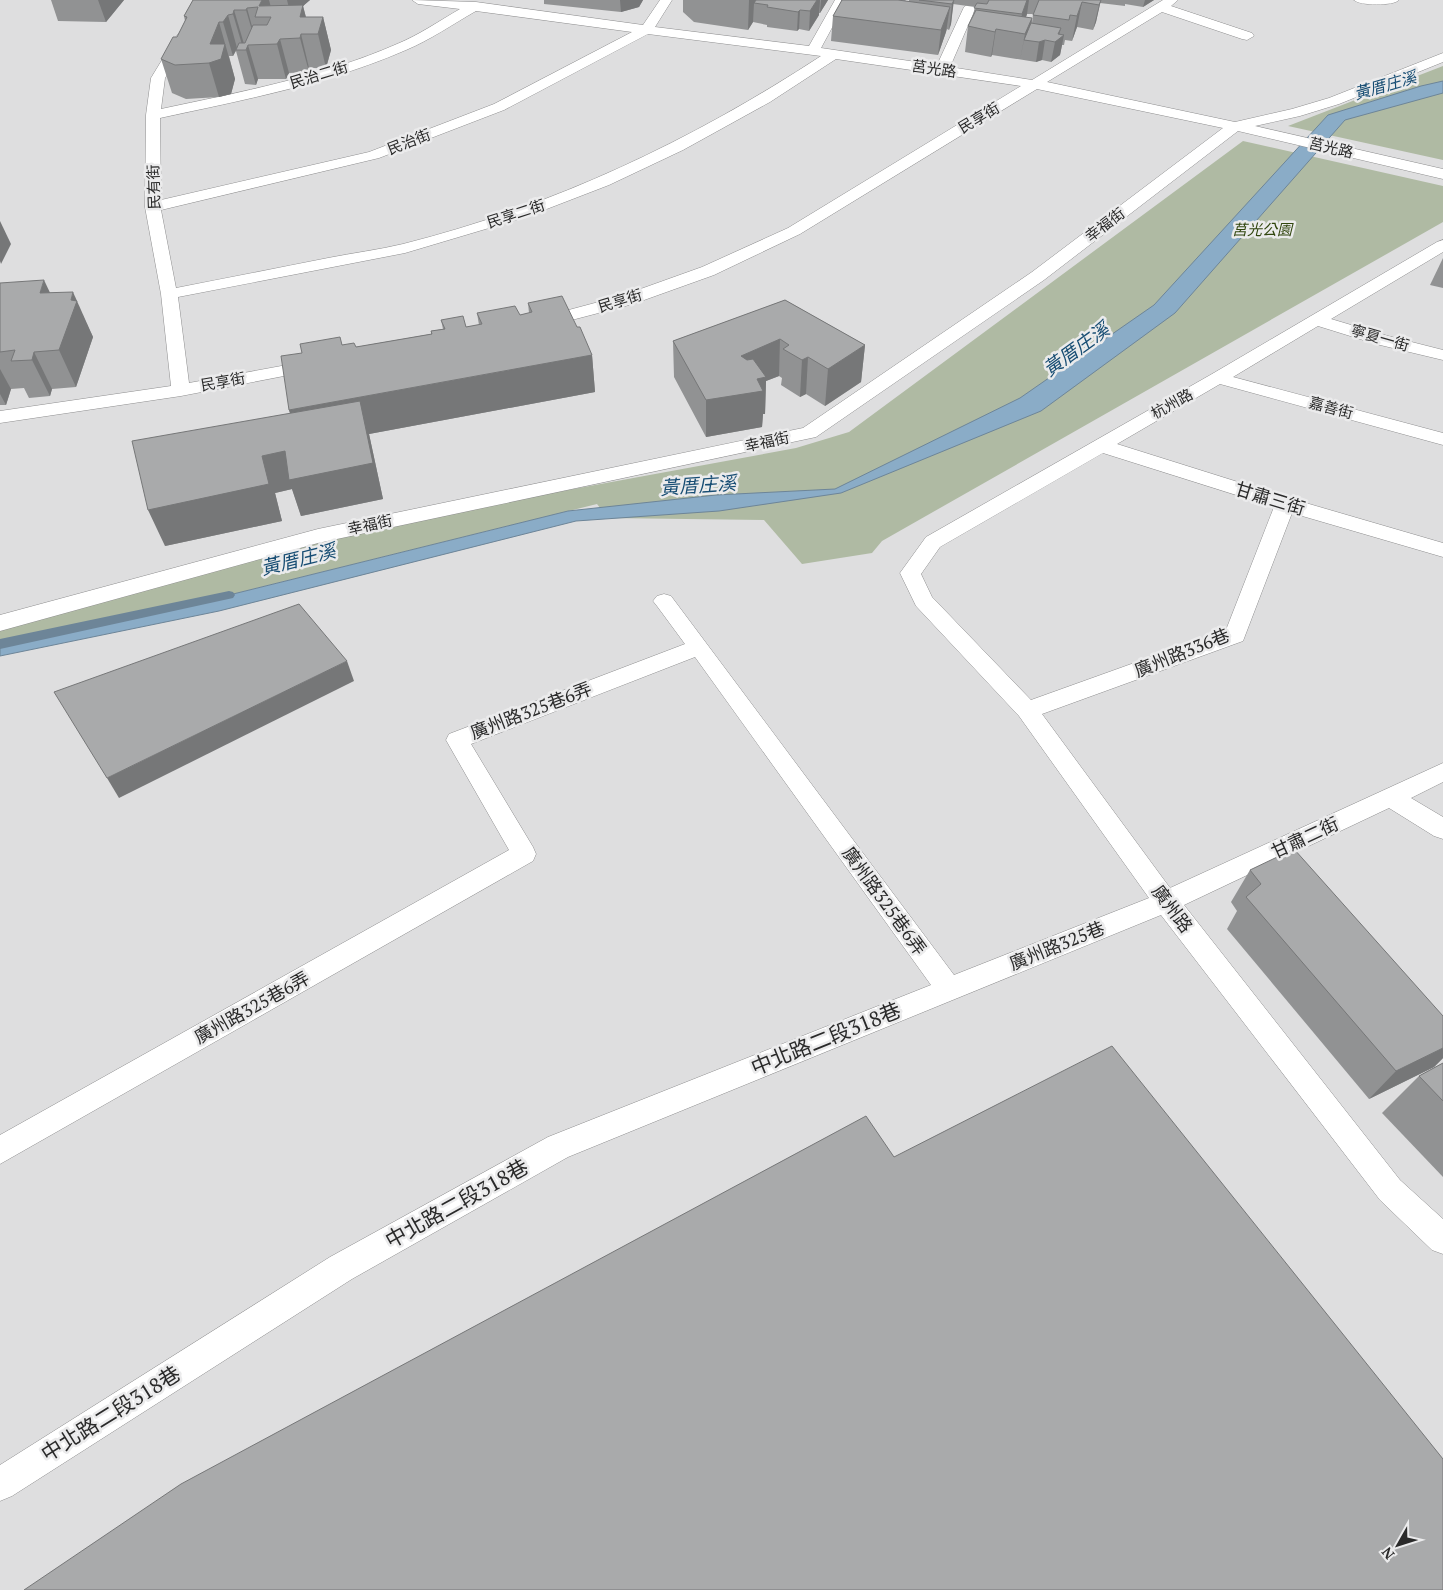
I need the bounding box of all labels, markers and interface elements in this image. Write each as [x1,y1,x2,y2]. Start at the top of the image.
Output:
street label: 莒光路 [910,55,958,81]
street label: 民治二街 [287,56,350,92]
water label: 黃厝庄溪 [1351,65,1421,104]
street label: 民享街 [954,97,1003,137]
street label: 民治街 [384,124,433,158]
street label: 莒光路 [1307,132,1355,162]
street label: 民有街 [142,164,164,210]
street label: 民享二街 [484,194,547,232]
street label: 幸福街 [1080,203,1128,246]
park label: 莒光公園 [1232,219,1294,239]
street label: 民享街 [595,284,644,316]
water label: 黃厝庄溪 [1038,314,1116,381]
street label: 寧夏一街 [1349,319,1412,355]
street label: 民享街 [199,367,247,395]
street label: 杭州路 [1147,383,1196,423]
street label: 嘉善街 [1307,392,1356,423]
street label: 幸福街 [743,427,791,455]
water label: 黃厝庄溪 [659,469,740,500]
street label: 甘肅三街 [1232,476,1308,520]
street label: 幸福街 [346,510,394,538]
water label: 黃厝庄溪 [258,536,341,580]
street label: 廣州路336巷 [1130,622,1233,682]
street label: 廣州路325巷6弄 [466,676,595,744]
street label: 甘肅二街 [1267,811,1342,863]
street label: 廣州路325巷6弄 [837,841,932,959]
street label: 廣州路 [1147,880,1199,937]
street label: 廣州路325巷 [1005,915,1108,975]
street label: 廣州路325巷6弄 [190,966,313,1049]
street label: 中北路二段318巷 [746,995,905,1081]
street label: 中北路二段318巷 [380,1152,533,1254]
street label: 中北路二段318巷 [35,1359,186,1467]
north arrow [1373,1520,1423,1570]
text: N [1377,1543,1398,1564]

